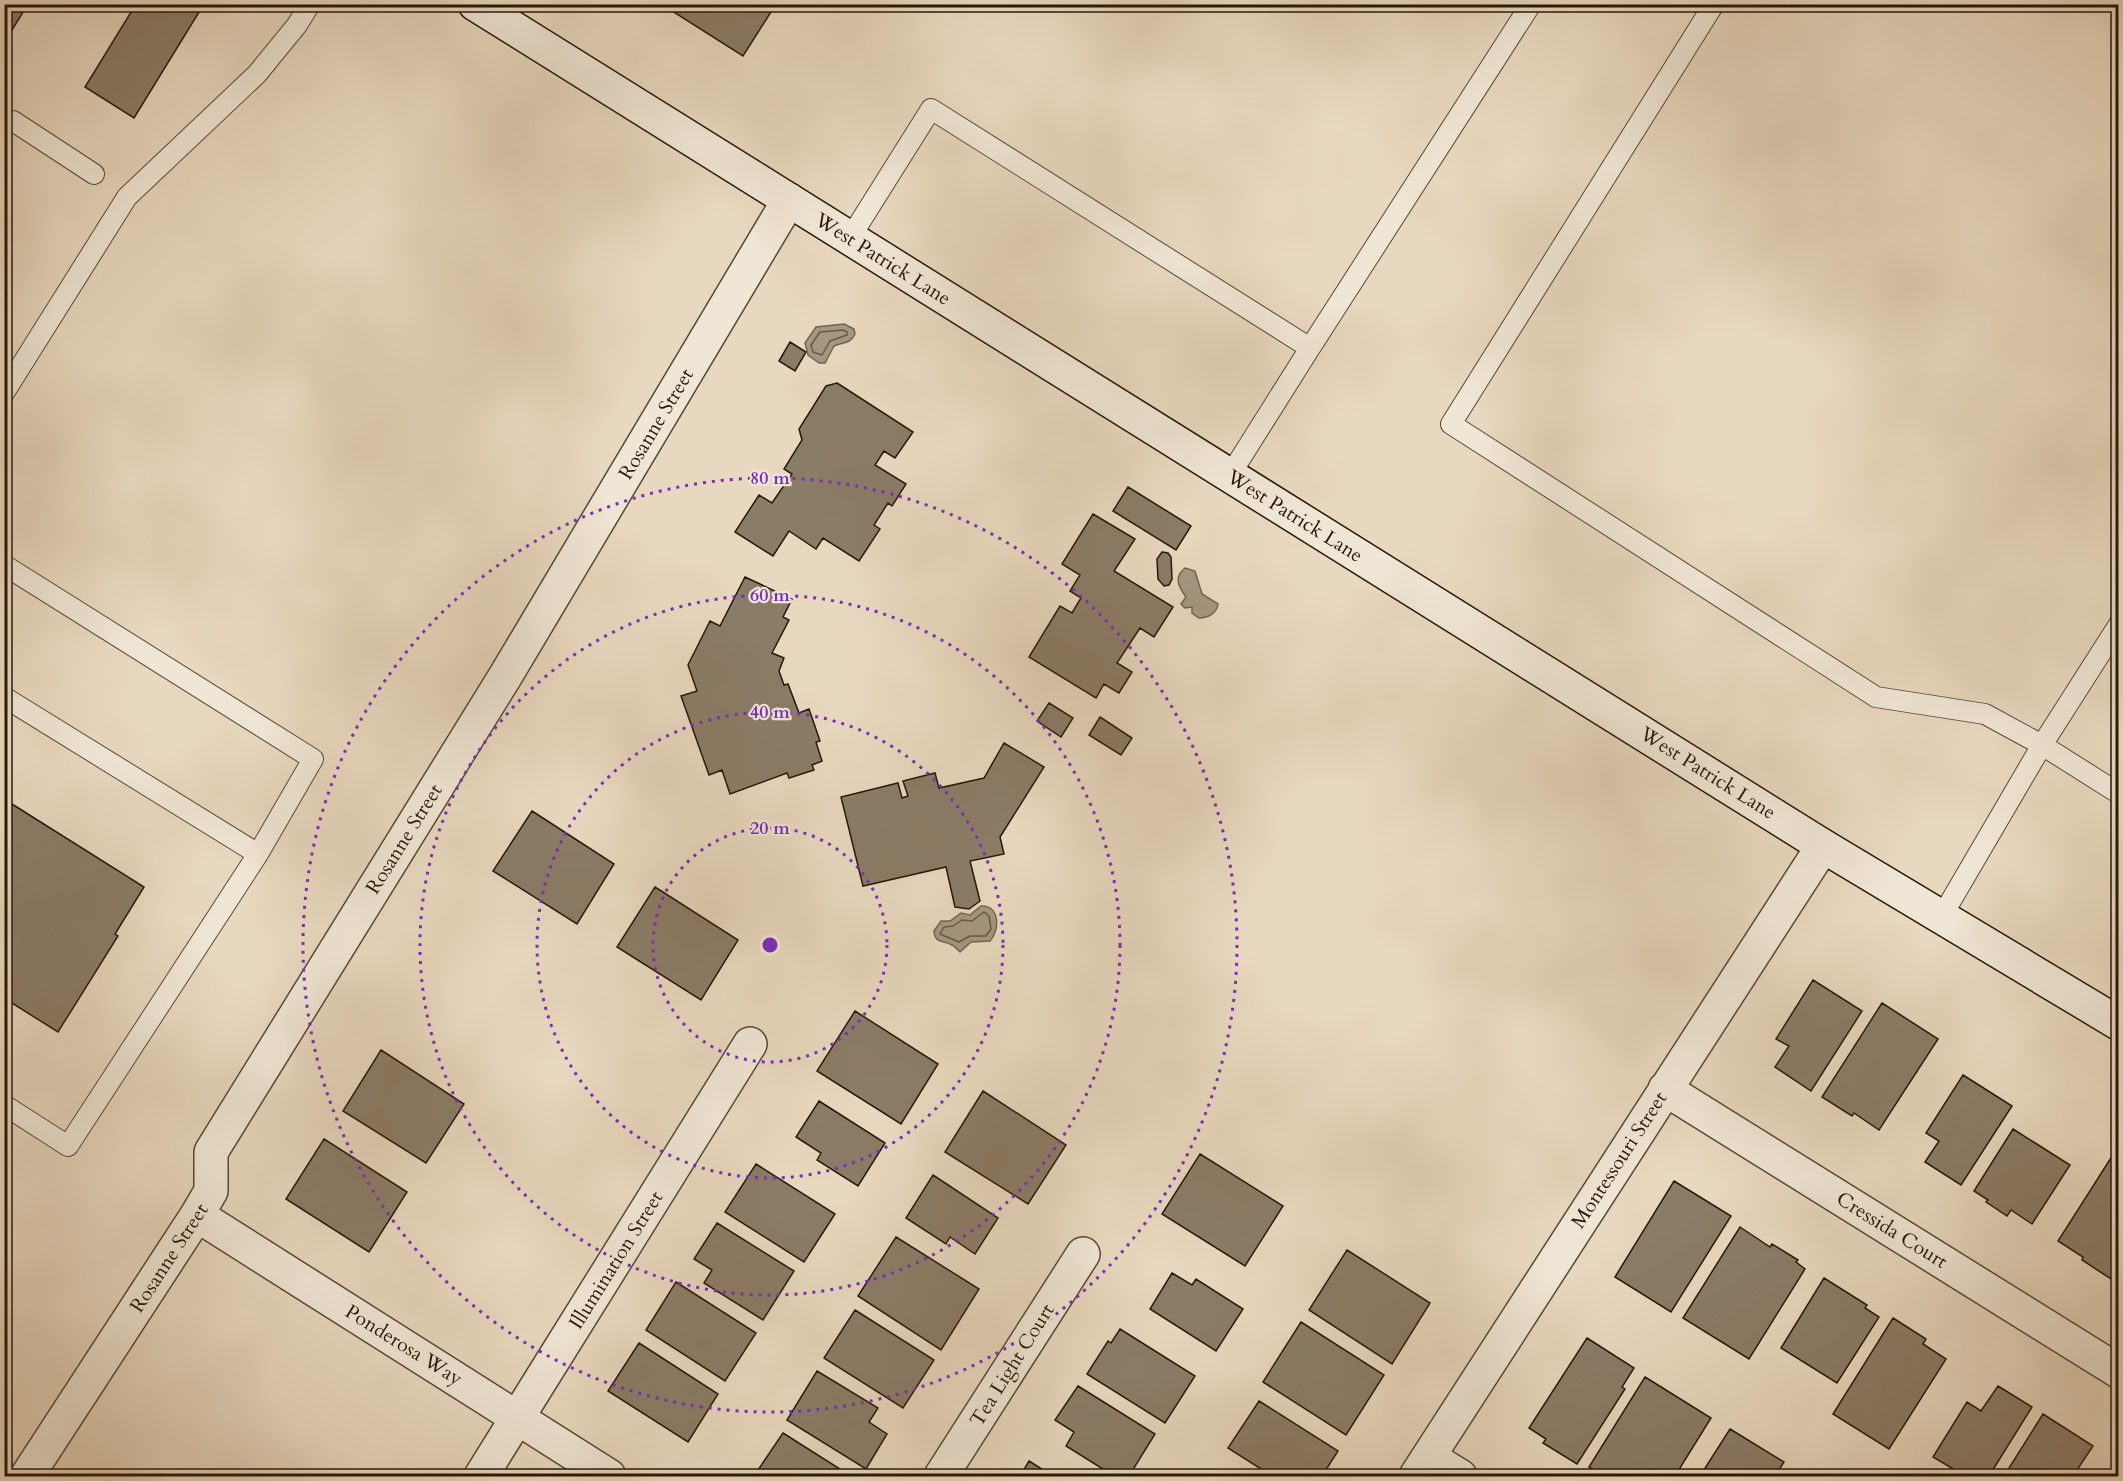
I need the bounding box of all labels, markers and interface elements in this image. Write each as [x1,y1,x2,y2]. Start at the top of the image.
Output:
street label: West Patrick Lane [809,206,956,312]
street label: Rosanne Street [612,363,700,485]
street label: West Patrick Lane [1221,463,1368,569]
text: 80 m [750,466,790,491]
text: 60 m [750,583,790,608]
text: 40 m [750,700,790,725]
street label: West Patrick Lane [1634,720,1781,826]
street label: Rosanne Street [359,778,449,899]
text: 20 m [750,816,790,841]
centre of rings [760,935,780,955]
street label: Montessouri Street [1565,1086,1674,1234]
street label: Illumination Street [563,1185,670,1334]
street label: Cressida Court [1831,1185,1953,1275]
street label: Rosanne Street [124,1198,215,1318]
street label: Ponderosa Way [340,1298,468,1392]
street label: Tea Light Court [963,1298,1061,1432]

